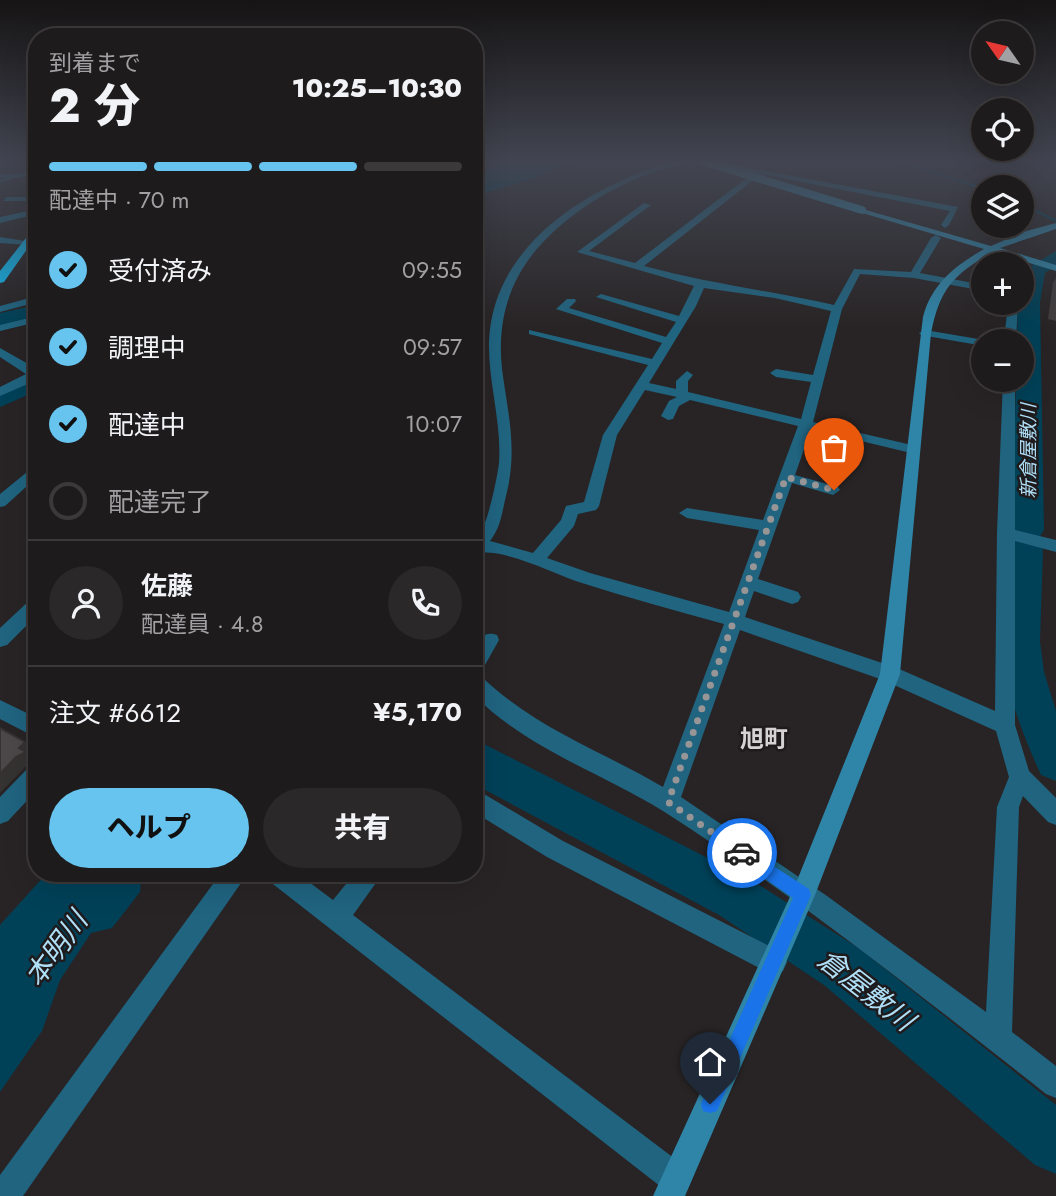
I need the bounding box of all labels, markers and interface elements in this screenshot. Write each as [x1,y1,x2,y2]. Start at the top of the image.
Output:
north arrow [971,21,1034,84]
map controls [971,21,1034,392]
text: 到着まで [49,46,141,80]
text: 10:25–10:30 [292,69,462,107]
text: 2 分 [49,73,140,139]
button: locate [971,98,1034,161]
button: layers [971,175,1034,238]
text: 配達中 · 70 m [49,183,189,217]
icon: check [49,251,87,289]
text: 受付済み [108,252,212,290]
button: + [971,252,1034,315]
text: 09:55 [402,253,462,287]
icon: check [49,328,87,366]
text: 調理中 [108,329,186,367]
button: − [971,329,1034,392]
text: 09:57 [403,330,462,364]
water label: 新倉屋敷川 [1015,402,1042,499]
icon: check [49,405,87,443]
text: 配達中 [108,406,186,444]
text: 10:07 [405,407,462,441]
pin [804,418,864,490]
icon: bag [815,429,853,467]
text: 配達完了 [108,483,212,521]
button: person [49,566,123,640]
button: phone [388,566,462,640]
text: 佐藤 [141,567,193,605]
text: 配達員 · 4.8 [141,607,264,641]
text: ¥5,170 [373,693,462,731]
text: 注文 #6612 [49,694,181,732]
district label: 旭町 [740,721,788,756]
button: ヘルプ [49,788,249,868]
button: 共有 [263,788,462,868]
courier [707,818,777,888]
icon: car [723,834,761,872]
water label: 本明川 [15,901,99,995]
water label: 倉屋敷川 [809,939,925,1042]
pin [680,1032,740,1104]
icon: home [691,1043,729,1081]

